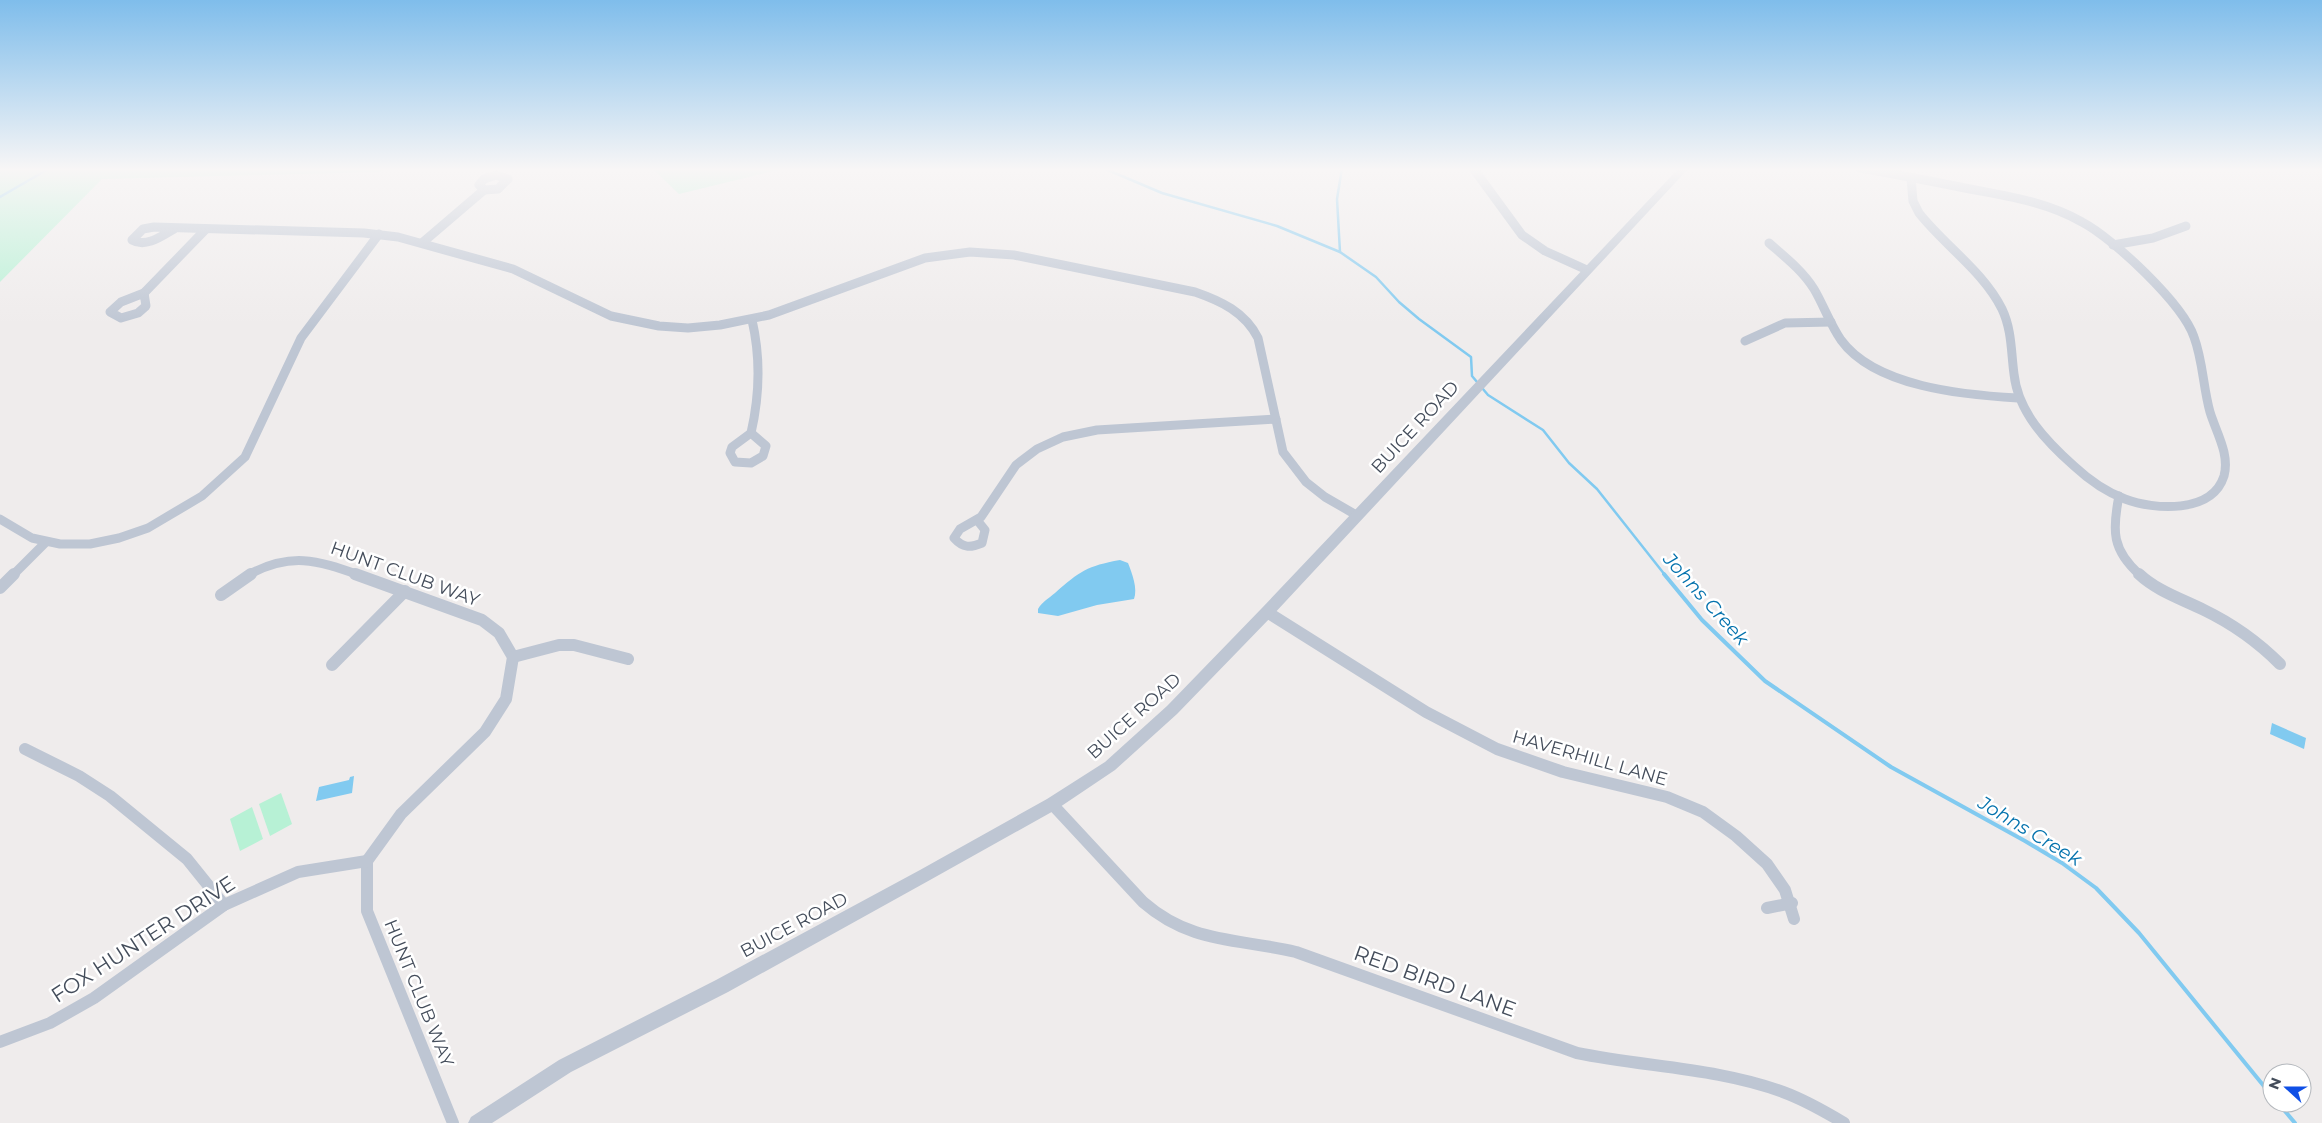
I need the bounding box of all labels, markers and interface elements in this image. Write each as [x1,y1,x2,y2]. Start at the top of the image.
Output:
street label: BUICE ROAD [1367,376,1463,478]
street label: HUNT CLUB WAY [327,537,483,611]
water label: Johns Creek [1658,547,1754,650]
street label: BUICE ROAD [1083,668,1185,764]
street label: HAVERHILL LANE [1510,725,1670,791]
water label: Johns Creek [1973,791,2086,871]
street label: FOX HUNTER DRIVE [46,870,240,1008]
street label: BUICE ROAD [737,887,851,963]
street label: HUNT CLUB WAY [379,916,459,1070]
street label: RED BIRD LANE [1350,940,1520,1022]
north arrow [2262,1063,2312,1113]
text: N [2264,1075,2285,1092]

